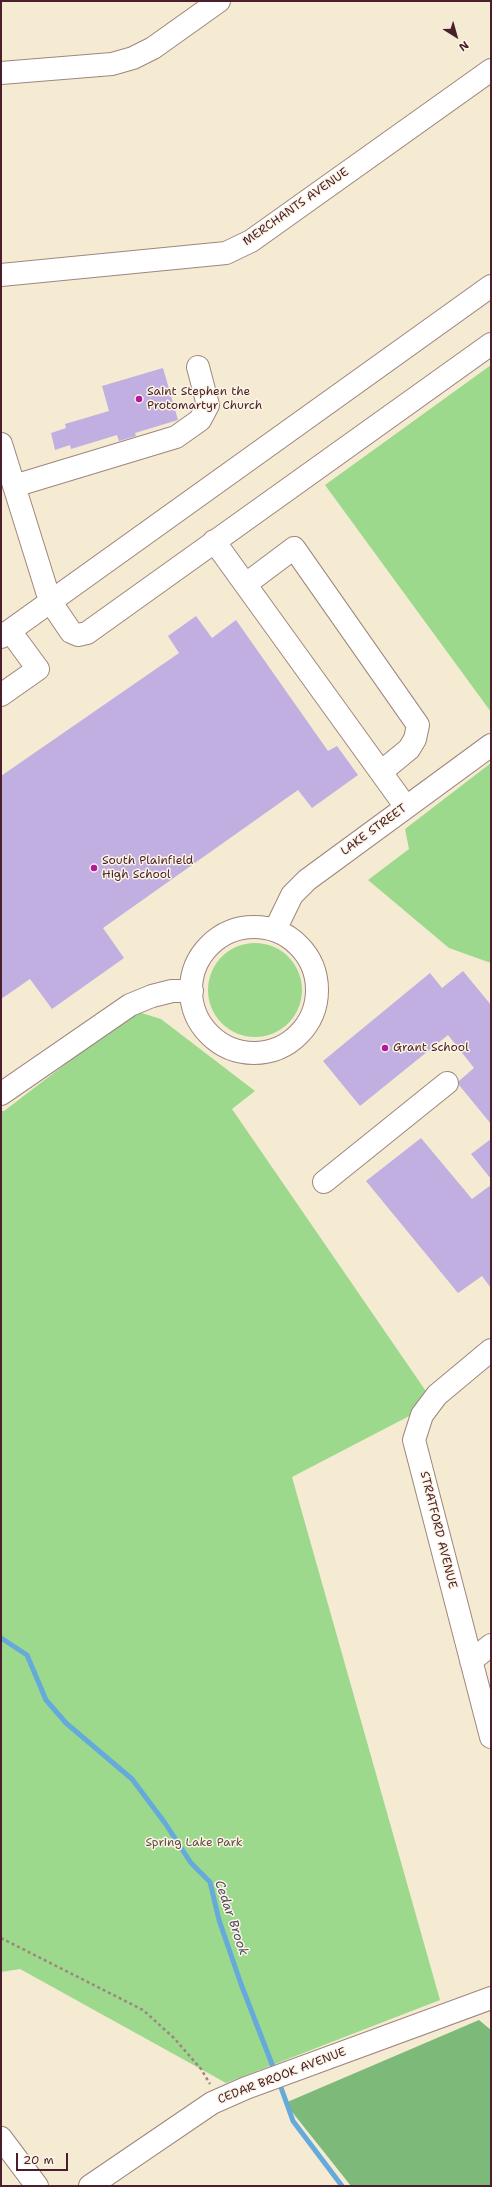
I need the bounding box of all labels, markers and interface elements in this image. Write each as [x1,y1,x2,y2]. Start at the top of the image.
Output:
north arrow [436,16,476,56]
text: N [456,37,472,55]
street label: MERCHANTS AVENUE [240,165,352,249]
place label: Saint Stephen the Protomartyr Church [147,385,262,413]
marker: Saint Stephen the Protomartyr Church [134,394,144,404]
street label: LAKE STREET [338,801,410,859]
place label: South Plainfield High School [102,854,193,882]
marker: South Plainfield High School [89,863,99,873]
place label: Grant School [393,1041,469,1055]
marker: Grant School [380,1043,390,1053]
street label: STRATFORD AVENUE [416,1470,460,1590]
park label: Spring Lake Park [145,1836,243,1850]
water label: Cedar Brook [211,1878,251,1958]
street label: CEDAR BROOK AVENUE [216,2045,348,2107]
scale bar [18,2145,70,2171]
text: 20 m [23,2152,54,2168]

